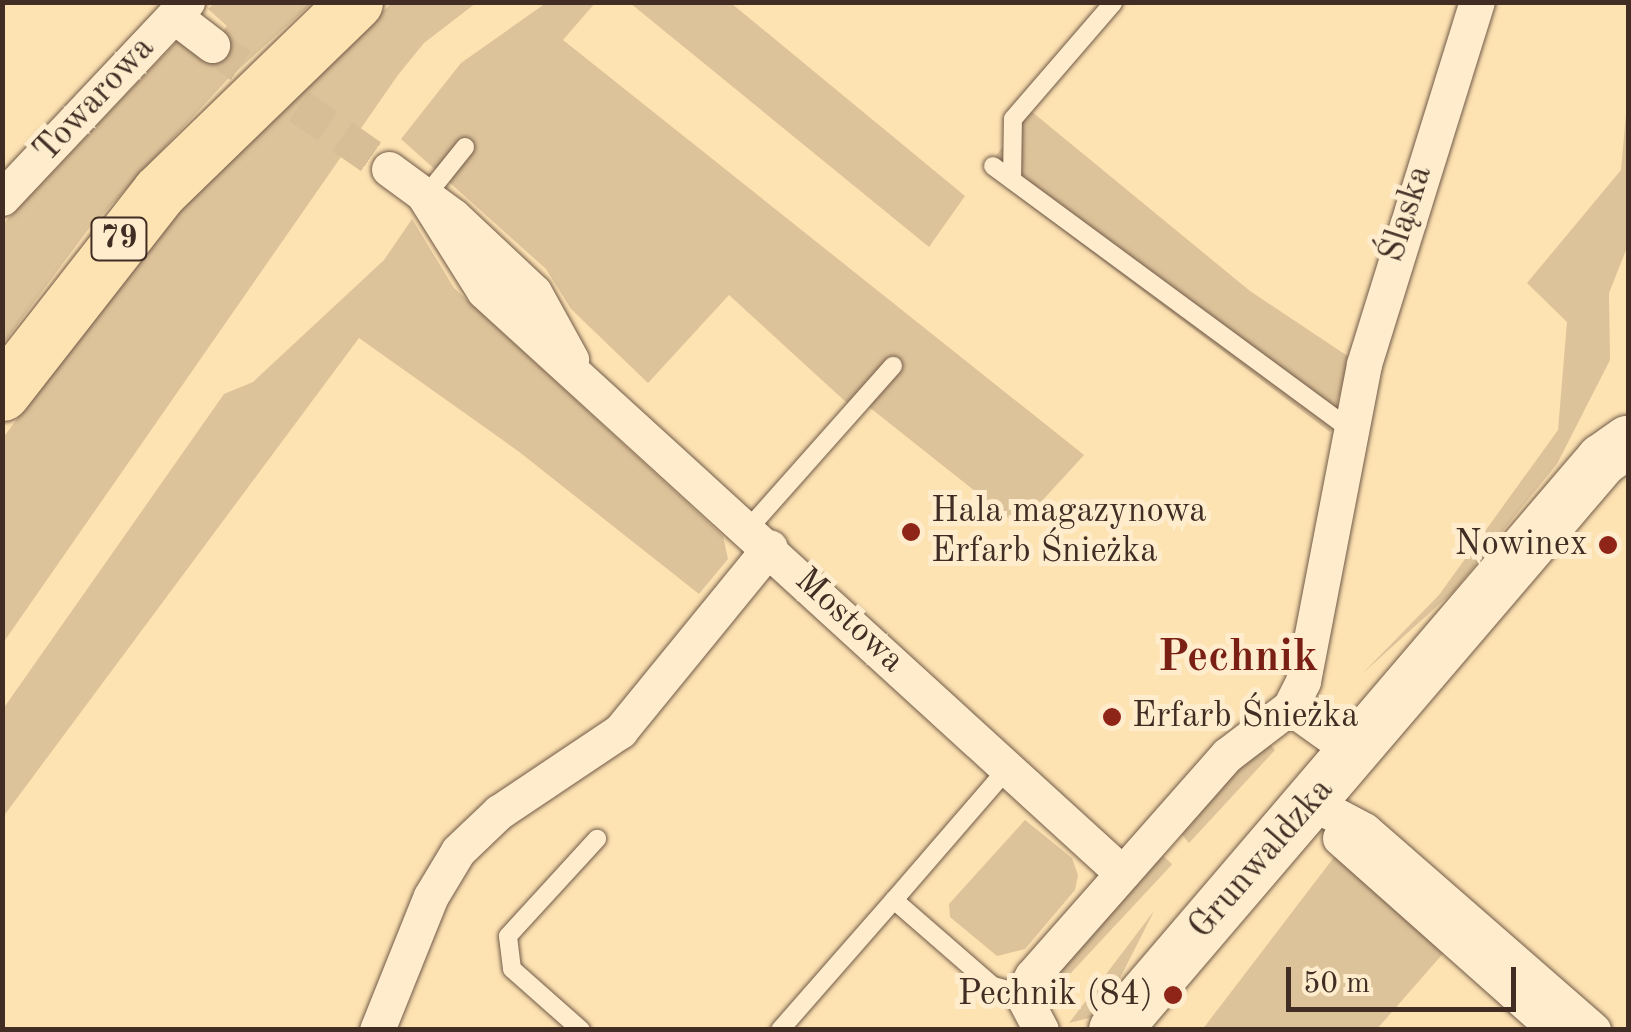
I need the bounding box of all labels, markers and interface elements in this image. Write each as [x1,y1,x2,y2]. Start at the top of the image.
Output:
street label: Towarowa [26,28,164,172]
street label: Śląska [1372,160,1442,268]
road number: 79 [89,212,149,266]
place label: Hala magazynowa Erfarb Śnieżka [931,491,1207,573]
marker: Hala magazynowa Erfarb Śnieżka [900,521,922,543]
place label: Nowinex [1454,524,1588,566]
marker: Nowinex [1597,534,1619,556]
street label: Mostowa [786,560,912,682]
district label: Pechnik [1158,632,1318,686]
place label: Erfarb Śnieżka [1132,696,1358,738]
marker: Erfarb Śnieżka [1101,706,1123,728]
street label: Grunwaldzka [1181,770,1343,948]
scale bar [1291,947,1521,1009]
text: 50 m [1303,969,1370,999]
place label: Pechnik (84) [958,974,1153,1016]
marker: Pechnik (84) [1162,984,1184,1006]

